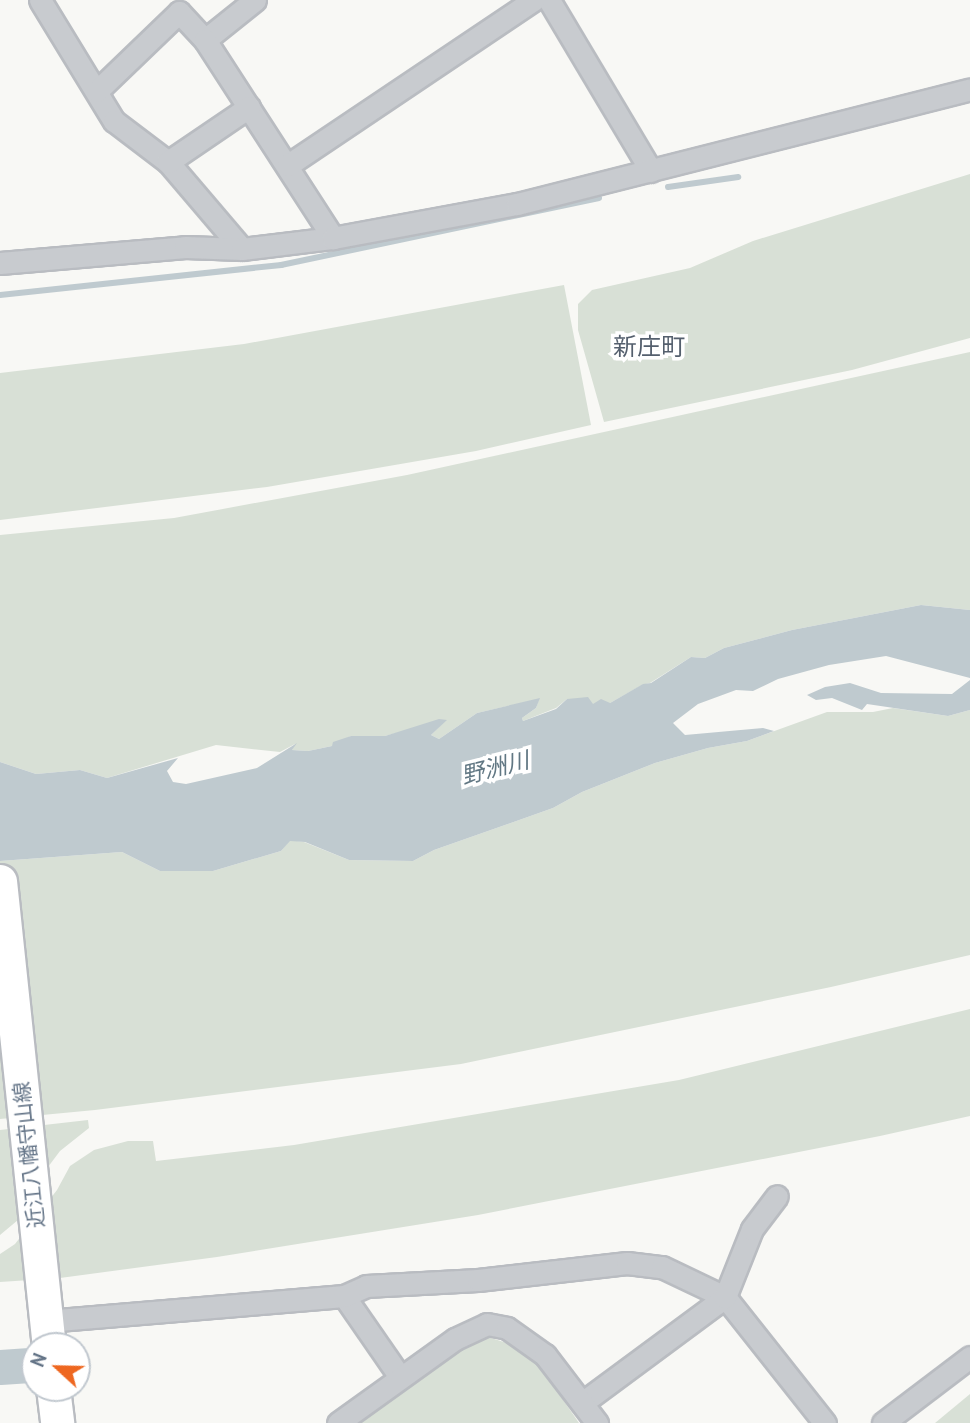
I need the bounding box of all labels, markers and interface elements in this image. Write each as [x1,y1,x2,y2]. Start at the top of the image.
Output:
district label: 新庄町 [613,333,685,361]
water label: 野洲川 [458,746,532,790]
street label: 近江八幡守山線 [9,1081,49,1229]
north arrow [21,1332,91,1402]
text: N [25,1350,52,1370]

